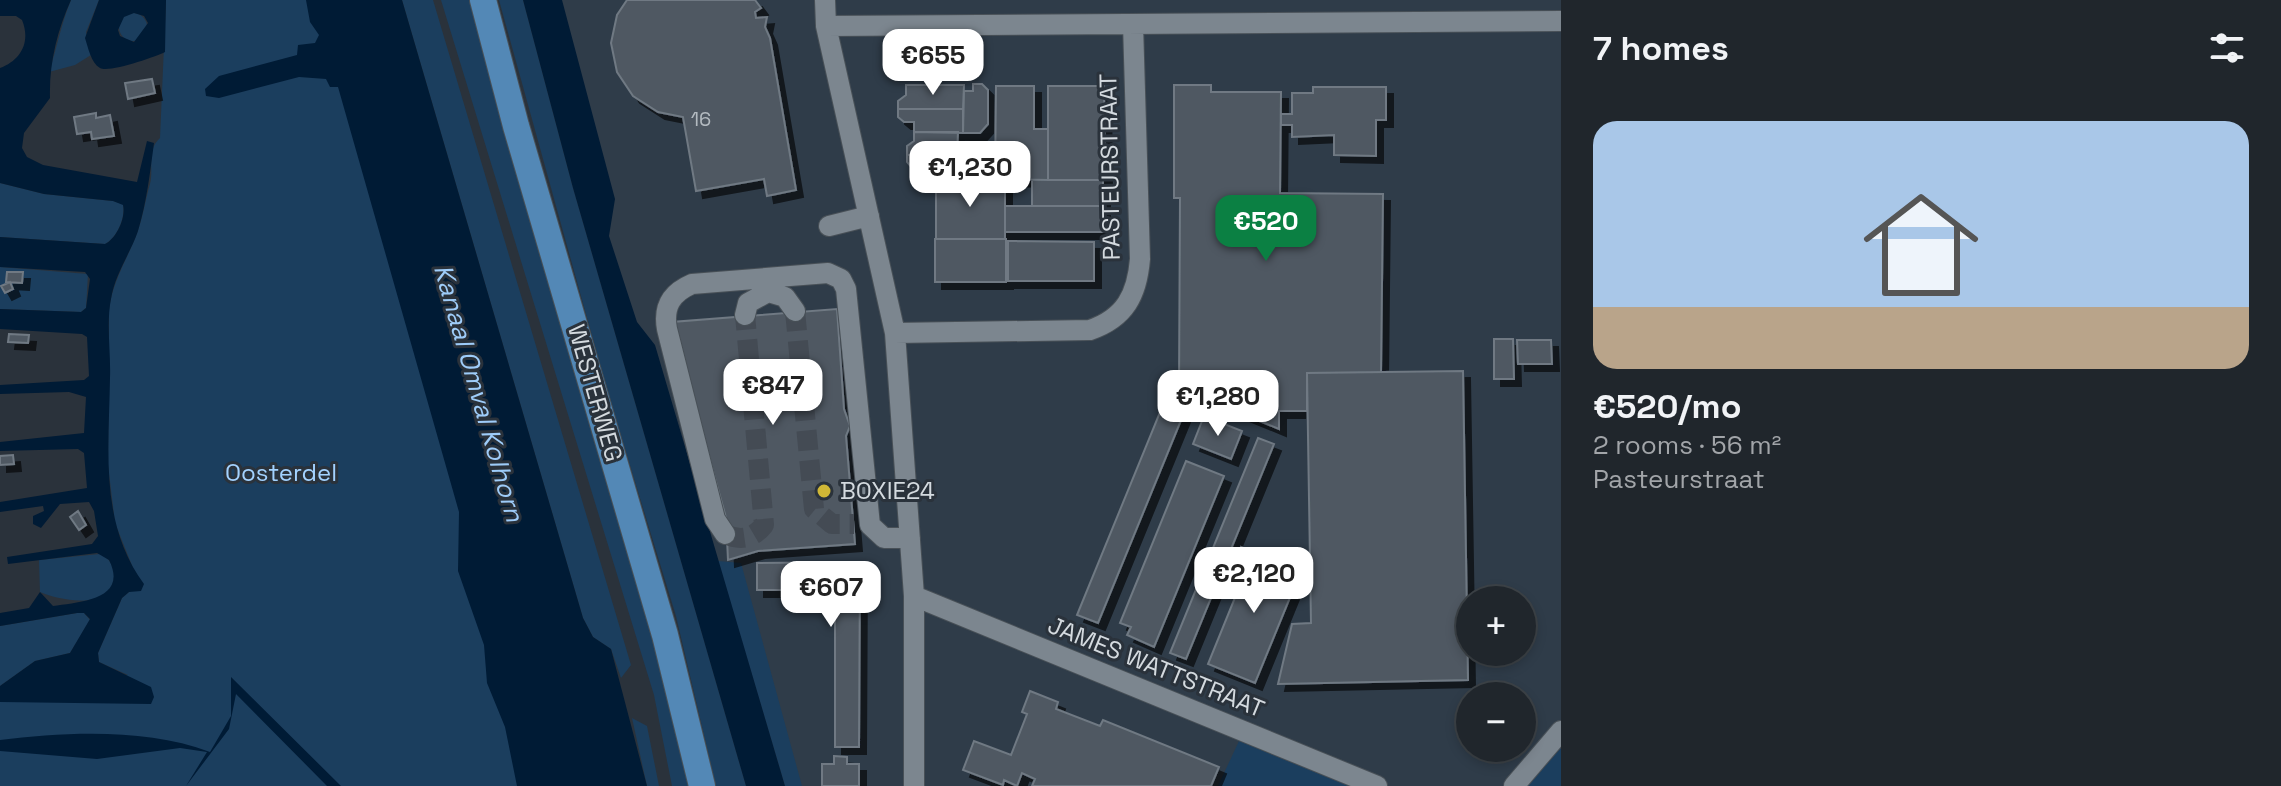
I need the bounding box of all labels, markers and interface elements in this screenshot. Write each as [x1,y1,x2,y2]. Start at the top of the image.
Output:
icon: filters [2205,26,2249,70]
text: 7 homes [1593,27,1729,70]
pin: €655 [886,29,980,97]
text: €655 [901,38,965,72]
street label: PASTEURSTRAAT [1092,73,1127,261]
house number: 16 [691,106,711,132]
pin: €1,230 [905,141,1035,209]
text: €1,230 [927,150,1013,184]
icon: home [1849,173,1993,317]
pin: €520 [1219,195,1313,263]
text: €520 [1233,204,1299,238]
water label: Kanaal Omval Kolhorn [426,260,532,527]
street label: WESTERWEG [561,321,630,465]
pin: €847 [726,359,820,427]
text: €847 [741,368,805,402]
pin: €1,280 [1153,370,1283,438]
text: €1,280 [1176,379,1260,413]
text: €520/mo [1593,385,1741,428]
text: 2 rooms · 56 m² [1593,428,1781,462]
park label: Oosterdel [225,457,337,488]
text: Pasteurstraat [1593,462,1765,496]
place label: BOXIE24 [840,475,935,506]
marker: BOXIE24 [815,482,833,500]
pin: €2,120 [1189,547,1319,615]
text: €2,120 [1212,556,1296,590]
pin: €607 [784,561,878,629]
text: €607 [799,570,863,604]
map controls [1456,586,1536,762]
button: + [1456,586,1536,666]
street label: JAMES WATTSTRAAT [1043,609,1269,724]
button: − [1456,682,1536,762]

